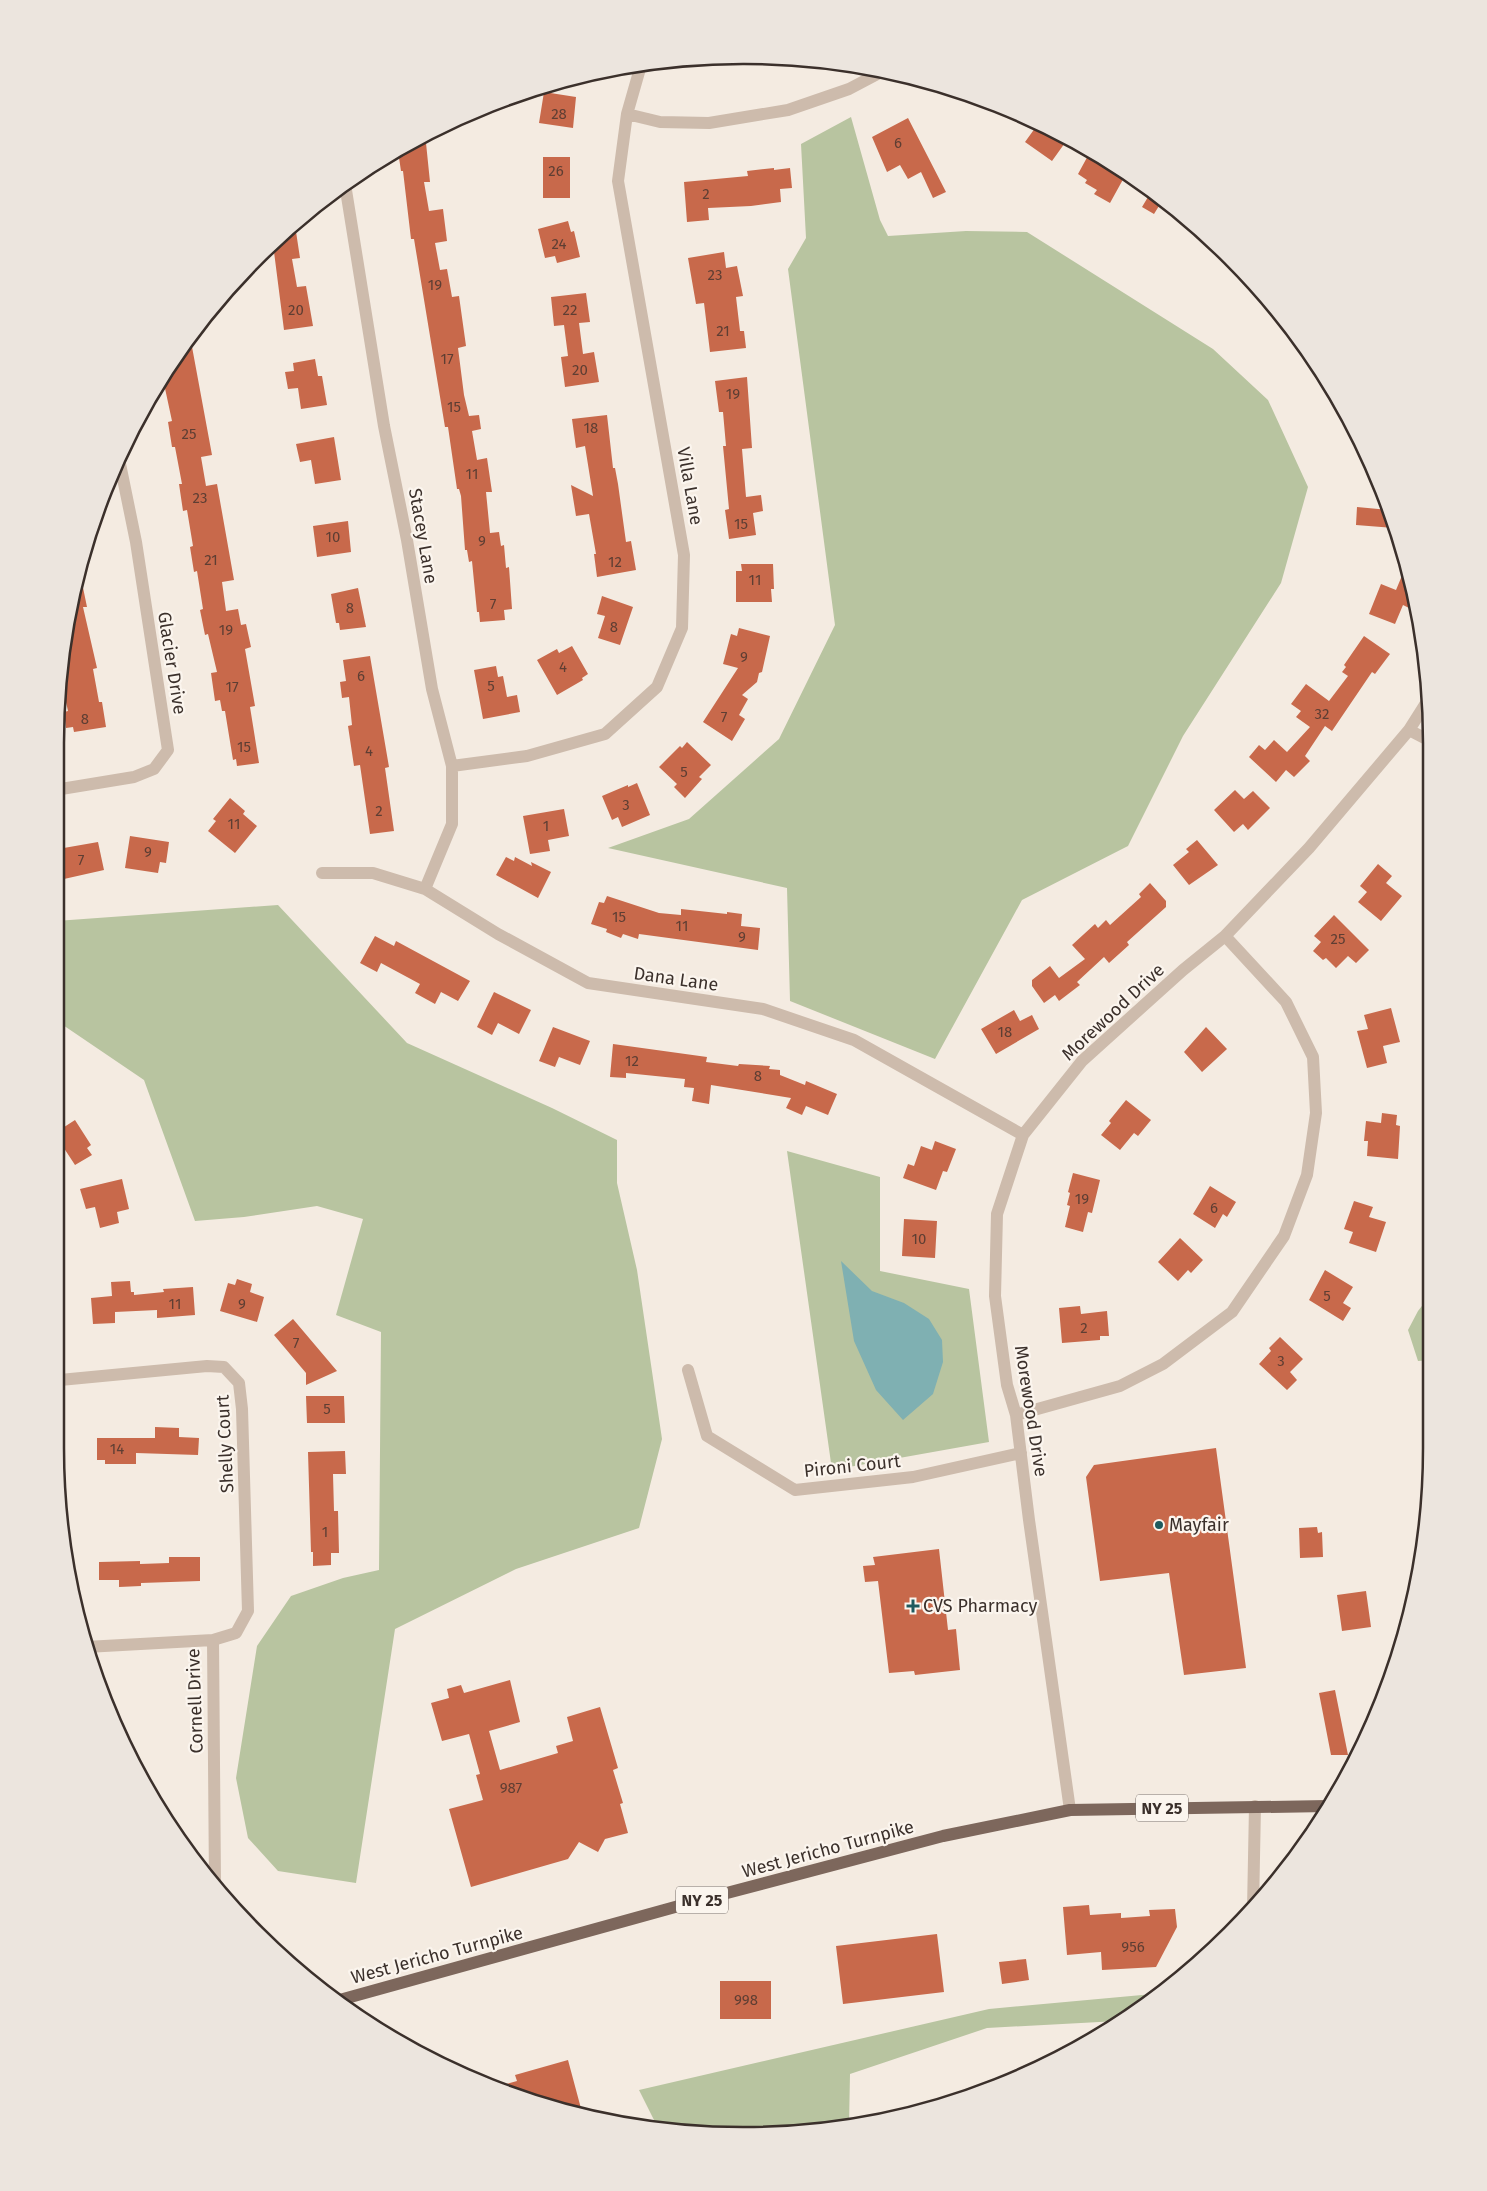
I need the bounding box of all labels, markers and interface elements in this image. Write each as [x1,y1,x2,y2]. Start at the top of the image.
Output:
house number: 28 [551,105,567,123]
house number: 6 [894,134,902,152]
house number: 26 [548,162,564,180]
house number: 2 [702,185,710,203]
house number: 24 [551,235,567,253]
house number: 23 [708,266,722,284]
house number: 19 [428,276,442,294]
house number: 20 [288,301,304,319]
house number: 22 [563,301,577,319]
house number: 21 [716,322,730,340]
house number: 17 [440,350,454,368]
house number: 20 [572,361,588,379]
house number: 19 [726,385,740,403]
house number: 15 [447,398,461,416]
house number: 18 [584,419,598,437]
house number: 25 [182,425,196,443]
street label: Villa Lane [672,445,708,527]
house number: 11 [466,465,478,483]
street label: Stacey Lane [404,487,442,585]
house number: 23 [193,489,207,507]
house number: 15 [734,515,748,533]
house number: 10 [326,528,340,546]
house number: 9 [478,532,486,550]
house number: 21 [204,551,218,569]
house number: 12 [608,553,622,571]
house number: 11 [749,571,761,589]
house number: 7 [490,595,497,613]
house number: 8 [346,599,354,617]
street label: Glacier Drive [153,610,191,716]
house number: 8 [610,618,618,636]
house number: 19 [219,621,233,639]
house number: 9 [740,648,748,666]
house number: 4 [559,658,567,676]
house number: 6 [357,667,365,685]
house number: 5 [487,677,495,695]
house number: 17 [225,678,239,696]
house number: 32 [1315,705,1329,723]
house number: 7 [721,708,728,726]
house number: 8 [81,710,89,728]
house number: 15 [237,738,251,756]
house number: 4 [365,742,373,760]
house number: 5 [680,763,688,781]
house number: 3 [622,796,630,814]
house number: 2 [375,802,383,820]
house number: 11 [228,815,240,833]
house number: 1 [543,817,549,835]
house number: 9 [144,843,152,861]
house number: 7 [78,851,85,869]
house number: 15 [612,908,626,926]
house number: 11 [676,917,688,935]
house number: 9 [738,928,746,946]
house number: 25 [1331,930,1345,948]
street label: Morewood Drive [1057,959,1169,1065]
street label: Dana Lane [632,962,720,996]
house number: 18 [998,1023,1012,1041]
house number: 12 [625,1052,639,1070]
house number: 8 [754,1067,762,1085]
house number: 19 [1075,1190,1089,1208]
house number: 6 [1210,1199,1218,1217]
house number: 10 [912,1230,926,1248]
house number: 5 [1323,1287,1331,1305]
house number: 11 [169,1295,181,1313]
house number: 9 [238,1295,246,1313]
house number: 2 [1080,1319,1088,1337]
house number: 7 [293,1334,300,1352]
street label: Morewood Drive [1010,1344,1052,1478]
house number: 3 [1277,1352,1285,1370]
street label: Shelly Court [211,1394,239,1494]
house number: 5 [323,1400,331,1418]
house number: 14 [110,1440,124,1458]
street label: Pironi Court [803,1450,902,1482]
place label: Mayfair [1169,1514,1229,1536]
marker: Mayfair [1153,1519,1165,1531]
house number: 1 [322,1523,328,1541]
place label: CVS Pharmacy [923,1595,1038,1617]
marker: CVS Pharmacy [907,1600,919,1612]
street label: Cornell Drive [182,1648,208,1754]
house number: 987 [500,1779,523,1797]
road number: NY 25 [1136,1795,1188,1822]
street label: West Jericho Turnpike [740,1815,916,1883]
road number: NY 25 [676,1886,728,1914]
street label: West Jericho Turnpike [349,1921,525,1989]
house number: 956 [1121,1938,1145,1956]
house number: 998 [734,1991,758,2009]

